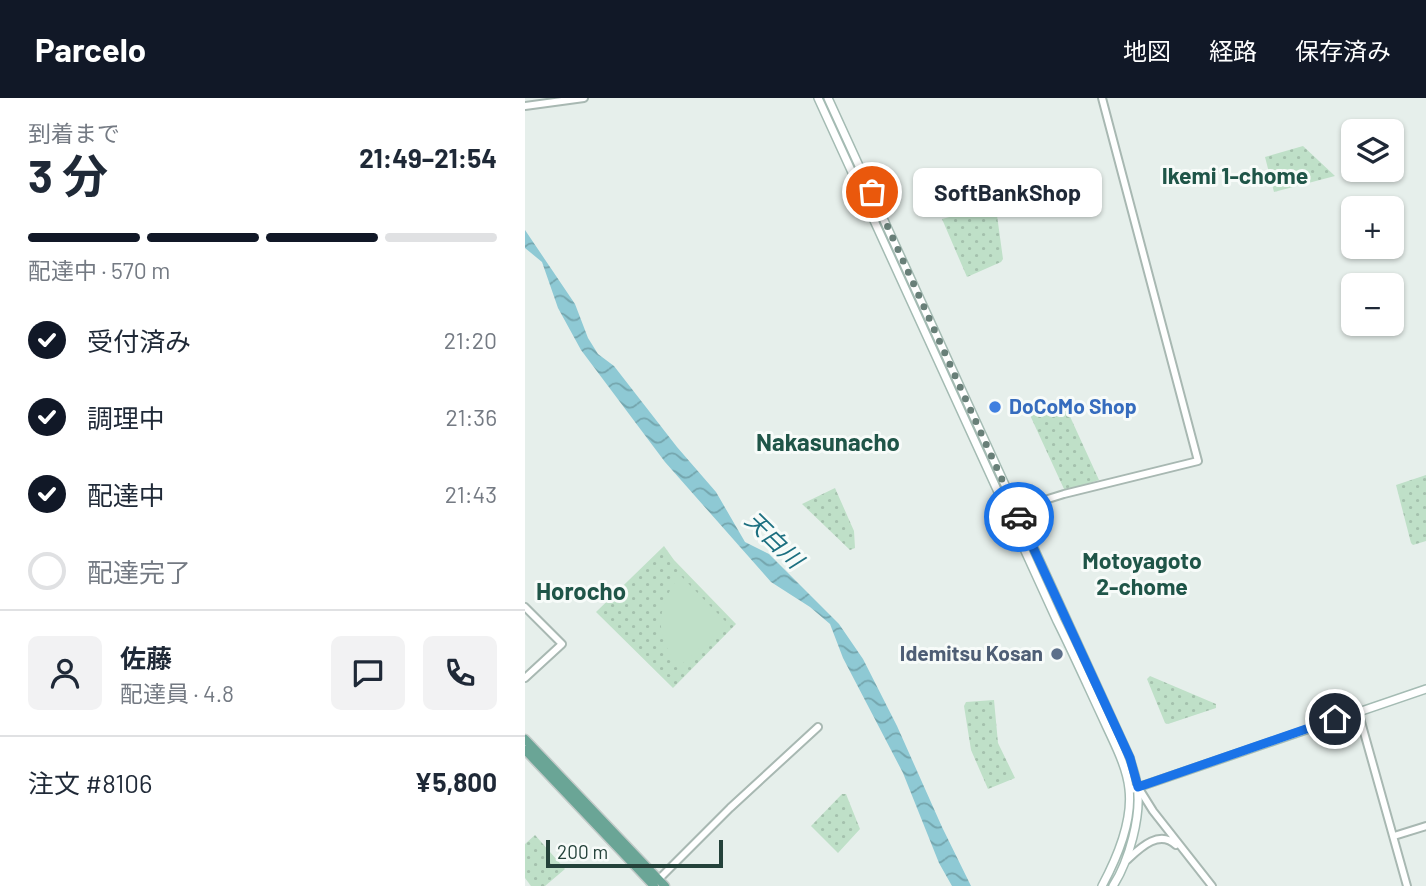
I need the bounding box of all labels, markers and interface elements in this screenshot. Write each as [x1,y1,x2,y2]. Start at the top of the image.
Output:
text: Parcelo [35,29,146,69]
text: 地図 [1123,36,1171,65]
text: 経路 [1209,36,1257,65]
text: 保存済み [1295,36,1391,65]
text: 到着まで [28,119,120,147]
map controls [1341,119,1404,336]
button: layers [1341,119,1404,182]
text: 21:49–21:54 [359,142,497,173]
text: 3 分 [28,147,108,202]
district label: Ikemi 1-chome [1162,161,1308,189]
pin [842,162,902,222]
callout: SoftBankShop [914,168,1103,217]
icon: bag [853,173,891,211]
text: SoftBankShop [934,178,1081,206]
button: + [1341,196,1404,259]
text: 配達中 · 570 m [28,256,170,284]
button: − [1341,273,1404,336]
icon: check [28,321,66,359]
text: 受付済み [87,325,191,356]
text: 21:20 [444,326,497,354]
place label: DoCoMo Shop [1009,393,1137,418]
icon: check [28,398,66,436]
marker: DoCoMo Shop [987,399,1003,415]
text: 調理中 [87,402,165,433]
text: 21:36 [445,403,497,431]
district label: Nakasunacho [756,427,900,456]
icon: check [28,475,66,513]
text: 配達中 [87,479,165,510]
text: 21:43 [445,480,497,508]
courier [984,482,1054,552]
icon: car [1000,498,1038,536]
water label: 天白川 [740,505,811,575]
district label: Motoyagoto 2-chome [1082,546,1202,600]
text: 配達完了 [87,556,191,587]
district label: Horocho [536,576,626,605]
button: person [28,636,102,710]
button: chat [331,636,405,710]
button: phone [423,636,497,710]
place label: Idemitsu Kosan [900,640,1043,665]
text: 佐藤 [120,642,172,673]
marker: Idemitsu Kosan [1049,646,1065,662]
text: 配達員 · 4.8 [120,679,234,707]
pin [1305,689,1365,749]
icon: home [1316,700,1354,738]
text: ¥5,800 [415,766,497,797]
text: 注文 #8106 [28,767,152,798]
scale bar [546,837,723,869]
text: 200 m [557,840,608,863]

